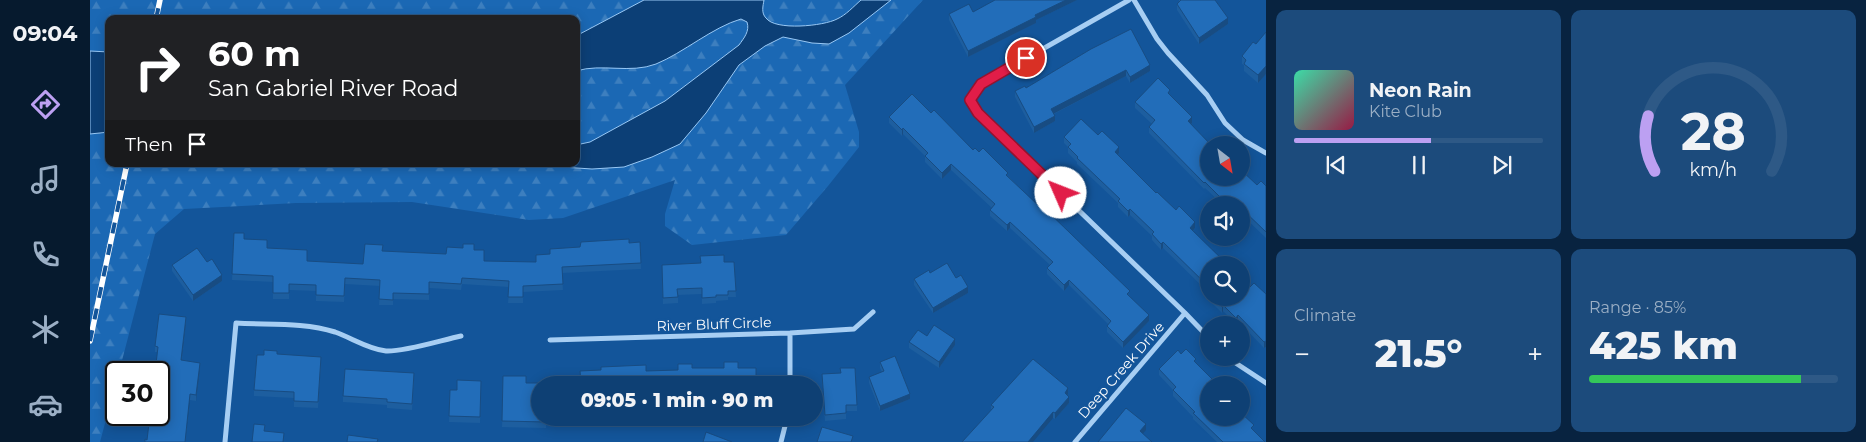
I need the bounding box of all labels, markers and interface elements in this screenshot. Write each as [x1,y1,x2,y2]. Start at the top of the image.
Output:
text: 09:04 [13,20,77,47]
text: 60 m [208,32,301,75]
icon: right [125,35,190,100]
pin [1005,37,1047,79]
icon: arrive [1012,44,1040,72]
text: San Gabriel River Road [208,75,458,102]
text: Neon Rain [1369,79,1472,102]
icon: directions [28,87,63,122]
text: 28 [1681,100,1746,163]
text: Kite Club [1369,102,1442,121]
icon: arrive [183,130,211,158]
text: Then [125,133,173,156]
north arrow [1200,136,1250,186]
map controls [1200,136,1250,426]
icon: previous [1322,151,1350,179]
icon: pause [1405,151,1433,179]
icon: next [1488,151,1516,179]
text: km/h [1690,159,1737,180]
icon: music [28,162,63,197]
position arrow [1034,166,1086,218]
button: sound [1200,196,1250,246]
icon: phone [28,237,63,272]
button: search [1200,256,1250,306]
text: Range · 85% [1589,298,1686,317]
text: Climate [1294,306,1356,325]
icon: climate [28,312,63,347]
street label: River Bluff Circle [656,313,772,335]
button: + [1200,316,1250,366]
street label: Deep Creek Drive [1074,318,1168,422]
text: 425 km [1589,322,1738,369]
text: 21.5° [1375,330,1462,377]
text: − [1294,337,1310,371]
text: + [1527,337,1543,371]
speed limit sign: 30 [105,361,170,426]
button: − [1200,376,1250,426]
icon: car [28,387,63,422]
text: 09:05 · 1 min · 90 m [581,389,773,412]

